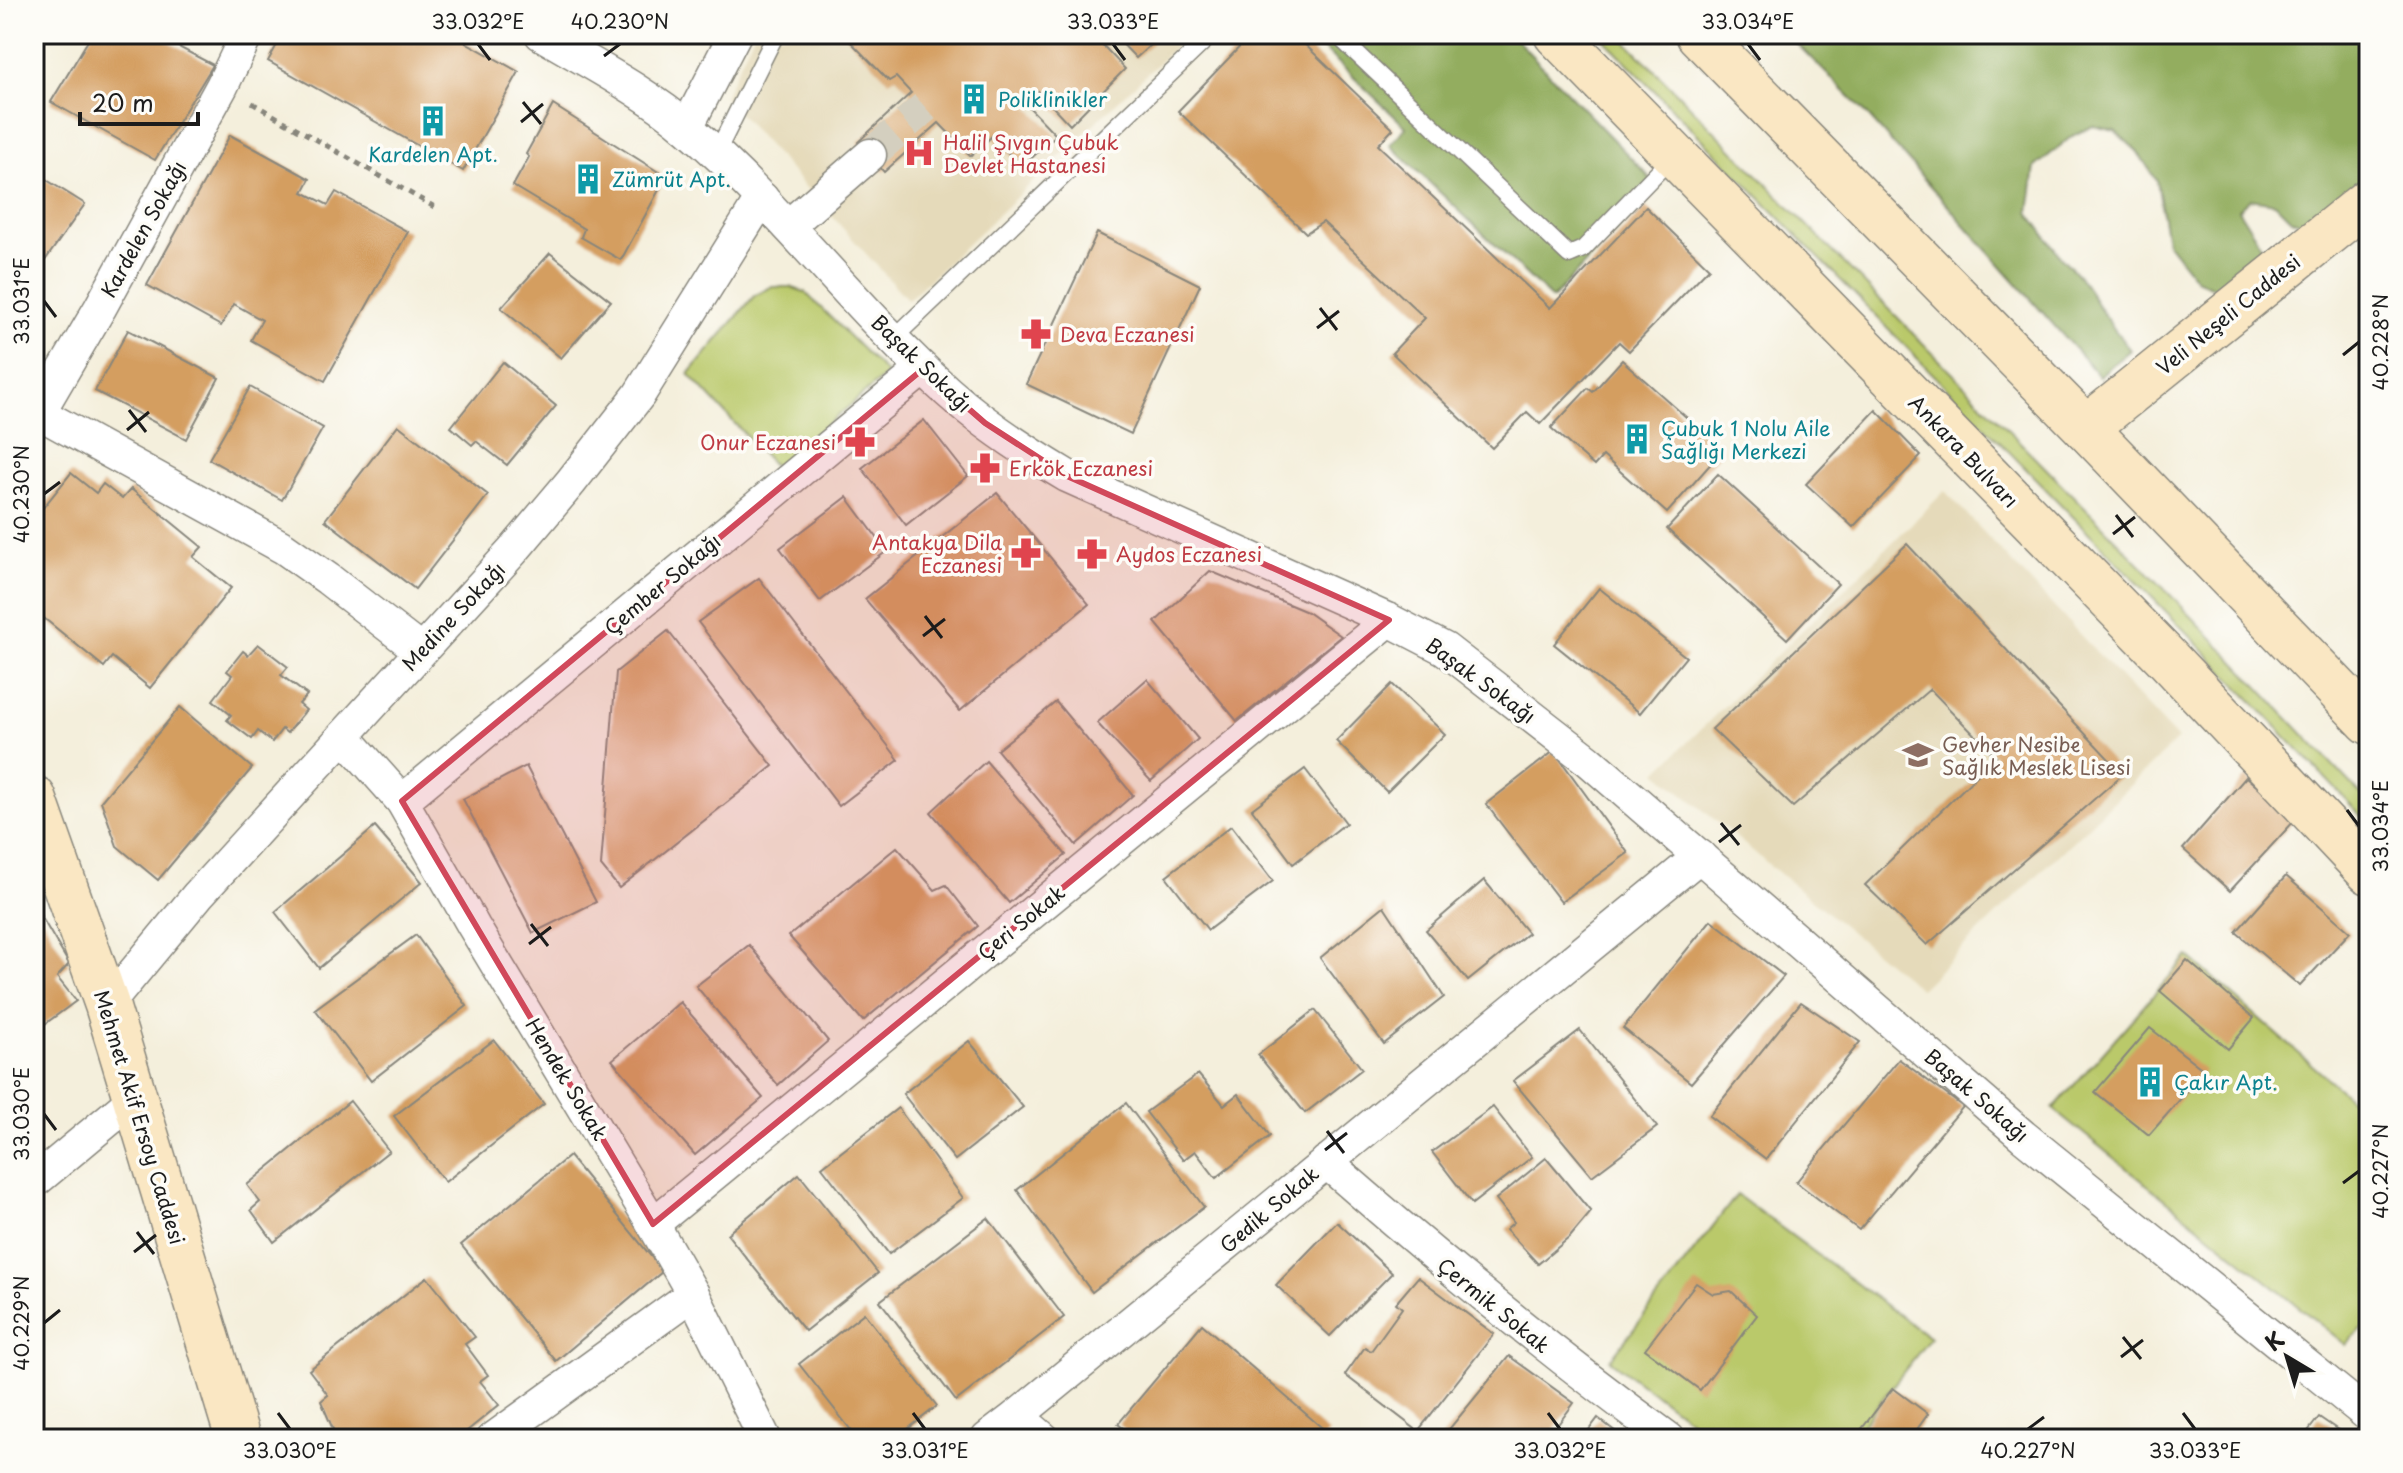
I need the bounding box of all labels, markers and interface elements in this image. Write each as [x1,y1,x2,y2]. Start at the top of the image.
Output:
text: 33.032°E [431,6,525,36]
text: 40.230°N [571,6,669,36]
text: 33.033°E [1067,6,1159,36]
text: 33.034°E [1702,6,1794,36]
scale bar [80,76,198,126]
building icon: Poliklinikler [957,82,991,116]
text: 20 m [92,84,154,120]
place label: Poliklinikler [998,84,1108,114]
building icon: Kardelen Apt. [416,104,450,138]
place label: Halil Şıvgın Çubuk Devlet Hastanesi [943,127,1119,180]
hospital icon: Halil Şıvgın Çubuk Devlet Hastanesi [902,136,936,170]
place label: Kardelen Apt. [368,139,498,169]
street label: Kardelen Sokağı [93,155,193,303]
building icon: Zümrüt Apt. [571,162,605,196]
place label: Zümrüt Apt. [612,164,731,194]
street label: Veli Neşeli Caddesi [2150,247,2306,381]
text: 33.031°E [6,257,36,345]
text: 40.228°N [2365,294,2395,390]
street label: Başak Sokağı [865,307,979,419]
pharmacy icon: Deva Eczanesi [1019,317,1053,351]
place label: Deva Eczanesi [1060,319,1195,349]
street label: Ankara Bulvarı [1902,388,2026,514]
place label: Çubuk 1 Nolu Aile Sağlığı Merkezi [1661,413,1830,466]
building icon: Çubuk 1 Nolu Aile Sağlığı Merkezi [1620,422,1654,456]
pharmacy icon: Onur Eczanesi [843,425,877,459]
place label: Onur Eczanesi [700,427,836,457]
text: 40.230°N [6,445,36,543]
pharmacy icon: Erkök Eczanesi [968,451,1002,485]
place label: Erkök Eczanesi [1009,453,1153,483]
street label: Çember Sokağı [597,526,727,642]
place label: Antakya Dila Eczanesi [872,527,1002,580]
pharmacy icon: Antakya Dila Eczanesi [1009,536,1043,570]
pharmacy icon: Aydos Eczanesi [1075,537,1109,571]
place label: Aydos Eczanesi [1116,539,1262,569]
street label: Medine Sokağı [394,555,512,677]
street label: Başak Sokağı [1420,630,1542,730]
place label: Gevher Nesibe Sağlık Meslek Lisesi [1942,729,2131,782]
school or university icon: Gevher Nesibe Sağlık Meslek Lisesi [1901,738,1935,772]
text: 33.034°E [2365,780,2395,872]
street label: Çeri Sokak [971,877,1071,967]
street label: Mehmet Akif Ersoy Caddesi [87,986,193,1248]
street label: Hendek Sokak [519,1012,615,1146]
street label: Başak Sokağı [1918,1041,2036,1149]
building icon: Çakır Apt. [2133,1065,2167,1099]
text: 33.030°E [6,1067,36,1161]
place label: Çakır Apt. [2174,1067,2278,1097]
text: 40.227°N [2365,1123,2395,1219]
street label: Gedik Sokak [1213,1158,1325,1260]
street label: Çermik Sokak [1431,1250,1557,1360]
text: 40.229°N [6,1275,36,1371]
north arrow [2247,1317,2327,1397]
text: K [2257,1322,2290,1358]
text: 33.030°E [243,1435,337,1465]
text: 33.031°E [881,1435,969,1465]
text: 33.032°E [1513,1435,1607,1465]
text: 40.227°N [1980,1435,2076,1465]
text: 33.033°E [2149,1435,2241,1465]

